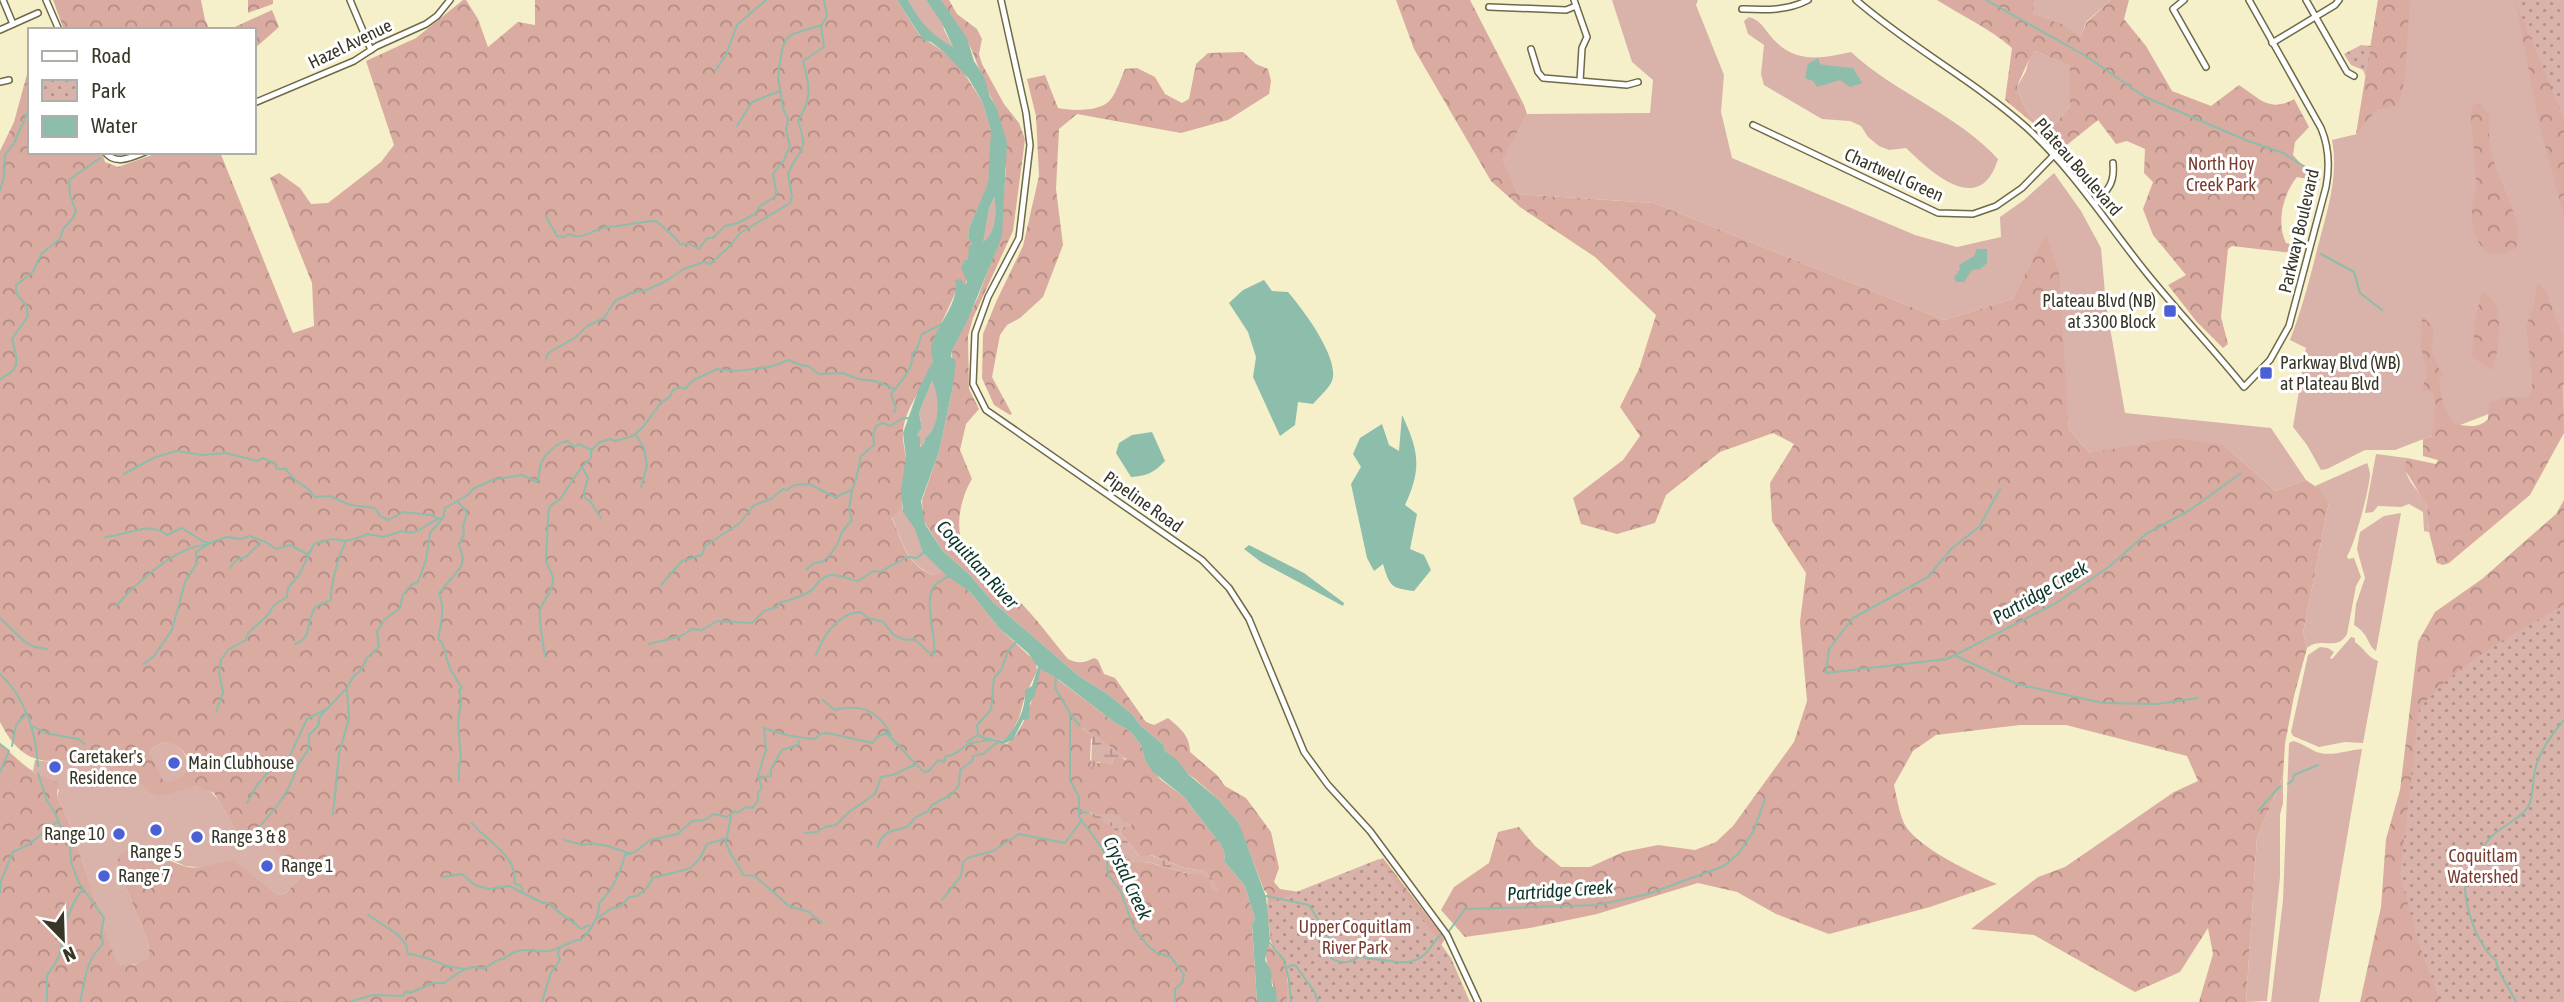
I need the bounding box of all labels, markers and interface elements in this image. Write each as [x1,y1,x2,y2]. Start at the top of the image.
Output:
street label: Hazel Avenue [305,14,395,73]
legend [28,28,256,154]
text: Road [91,43,131,67]
text: Park [91,78,126,102]
text: Water [91,113,138,137]
street label: Plateau Boulevard [2030,114,2126,220]
street label: Chartwell Green [1841,143,1947,206]
park label: North Hoy Creek Park [2186,153,2256,195]
street label: Parkway Boulevard [2274,167,2323,295]
place label: Plateau Blvd (NB) at 3300 Block [2042,290,2156,332]
marker: Plateau Blvd (NB) at 3300 Block [2162,303,2178,319]
place label: Parkway Blvd (WB) at Plateau Blvd [2280,352,2400,394]
marker: Parkway Blvd (WB) at Plateau Blvd [2258,365,2274,381]
street label: Pipeline Road [1100,467,1187,537]
water label: Coquitlam River [933,515,1024,614]
water label: Partridge Creek [1988,556,2092,628]
place label: Caretaker's Residence [69,746,143,788]
place label: Main Clubhouse [188,752,294,773]
marker: Main Clubhouse [166,755,182,771]
marker: Caretaker's Residence [47,759,63,775]
marker: Range 5 [148,822,164,838]
place label: Range 10 [44,823,105,844]
marker: Range 10 [111,826,127,842]
place label: Range 3 & 8 [211,826,286,847]
marker: Range 3 & 8 [189,829,205,845]
water label: Crystal Creek [1099,833,1157,924]
place label: Range 5 [130,841,182,862]
park label: Coquitlam Watershed [2447,845,2519,887]
place label: Range 1 [281,855,334,876]
marker: Range 1 [259,858,275,874]
place label: Range 7 [118,865,171,886]
marker: Range 7 [96,868,112,884]
water label: Partridge Creek [1506,875,1614,905]
north arrow [28,904,98,974]
park label: Upper Coquitlam River Park [1299,916,1411,958]
text: N [60,942,79,967]

